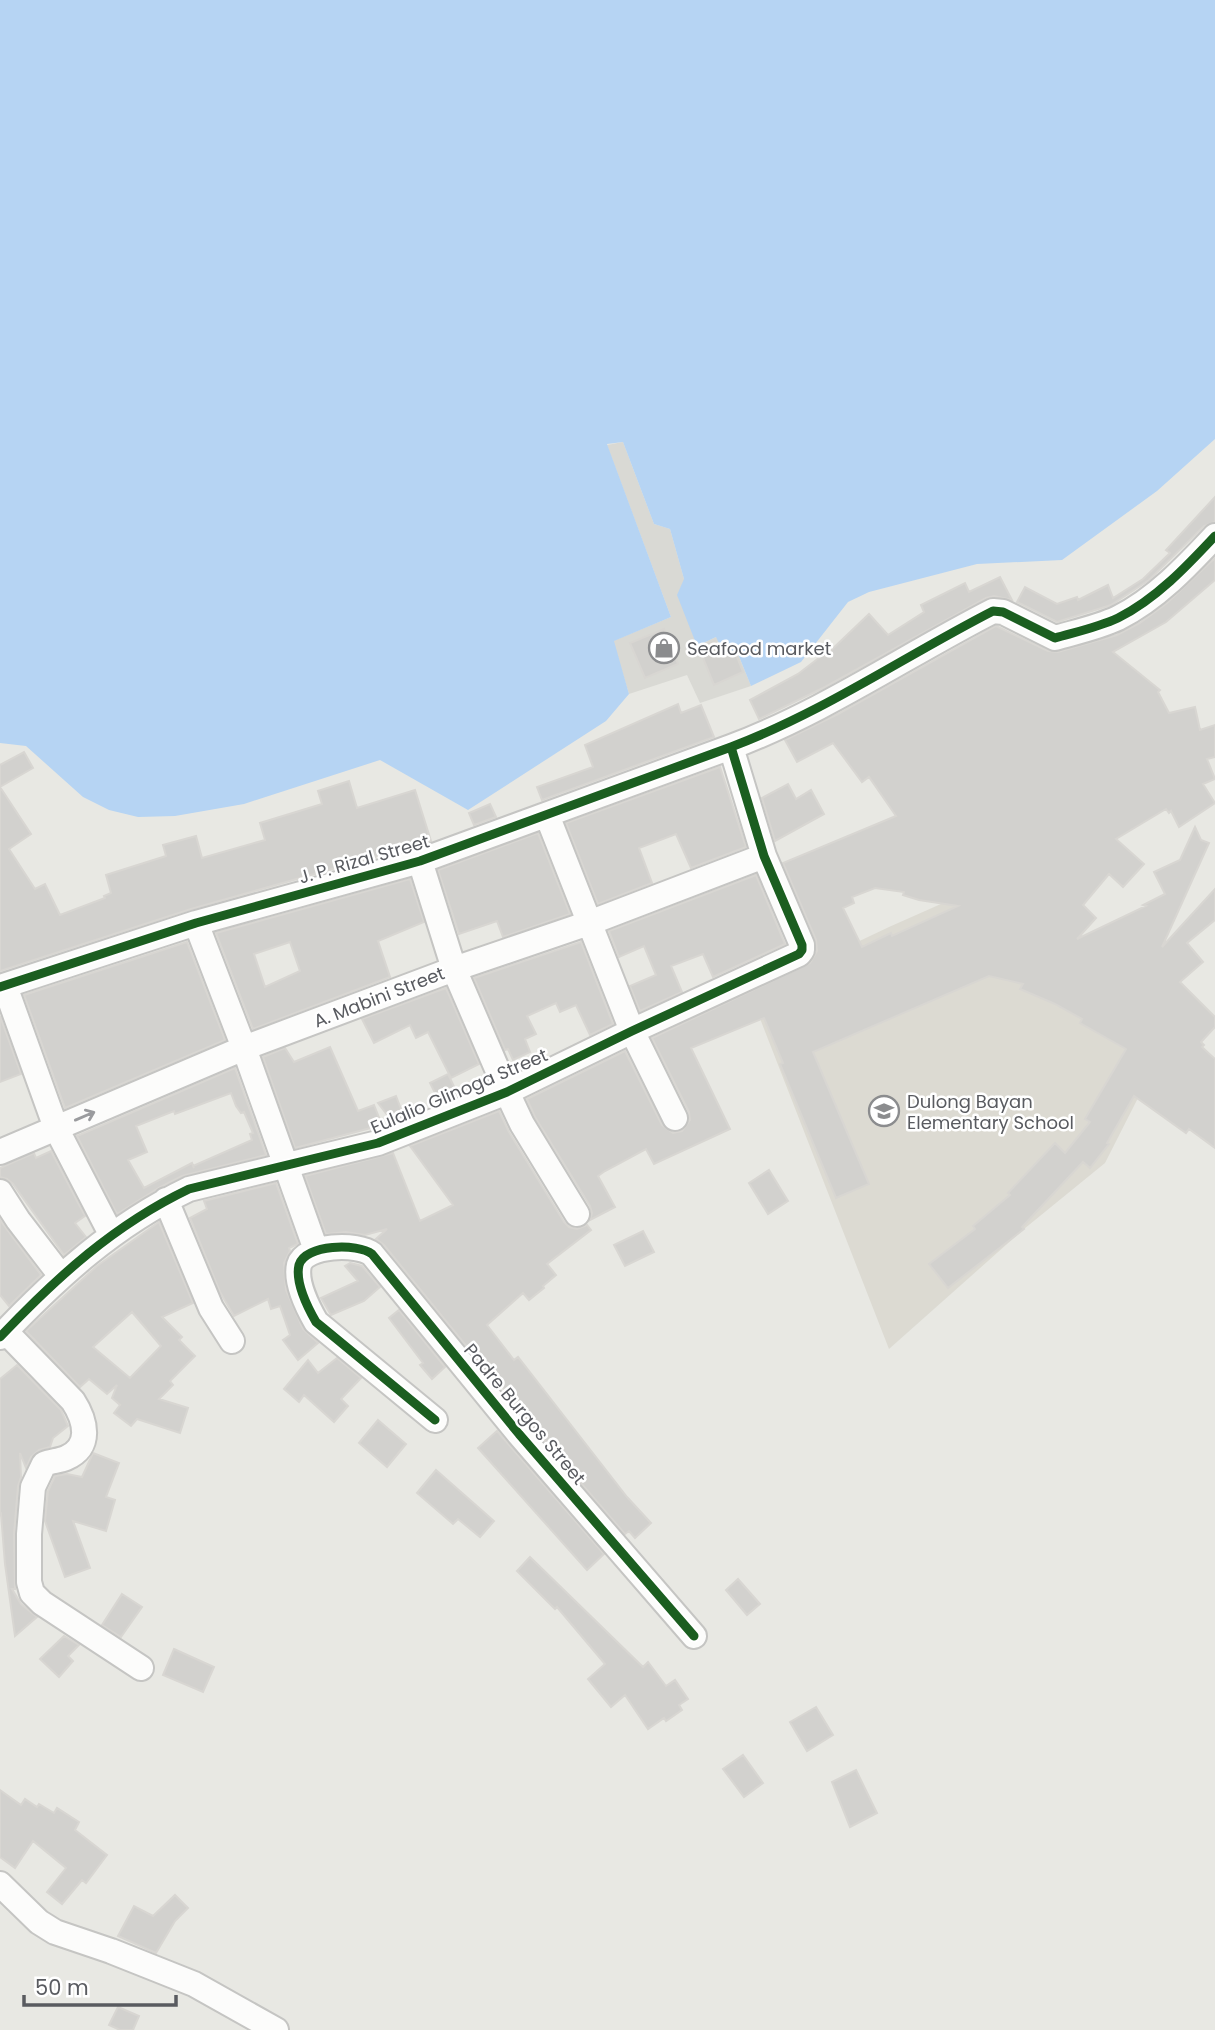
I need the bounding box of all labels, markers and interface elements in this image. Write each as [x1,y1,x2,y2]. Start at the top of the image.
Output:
shop icon: Seafood market [647,631,681,665]
place label: Seafood market [687,636,831,661]
street label: J. P. Rizal Street [296,828,432,890]
street label: A. Mabini Street [310,961,448,1033]
street label: Eulalio Glinoga Street [367,1042,551,1140]
place label: Dulong Bayan Elementary School [907,1089,1074,1135]
school or university icon: Dulong Bayan Elementary School [867,1094,901,1128]
one-way arrow [74,1108,96,1121]
street label: Padre Burgos Street [458,1338,592,1490]
scale bar [24,1964,177,2008]
text: 50 m [35,1973,89,2002]

